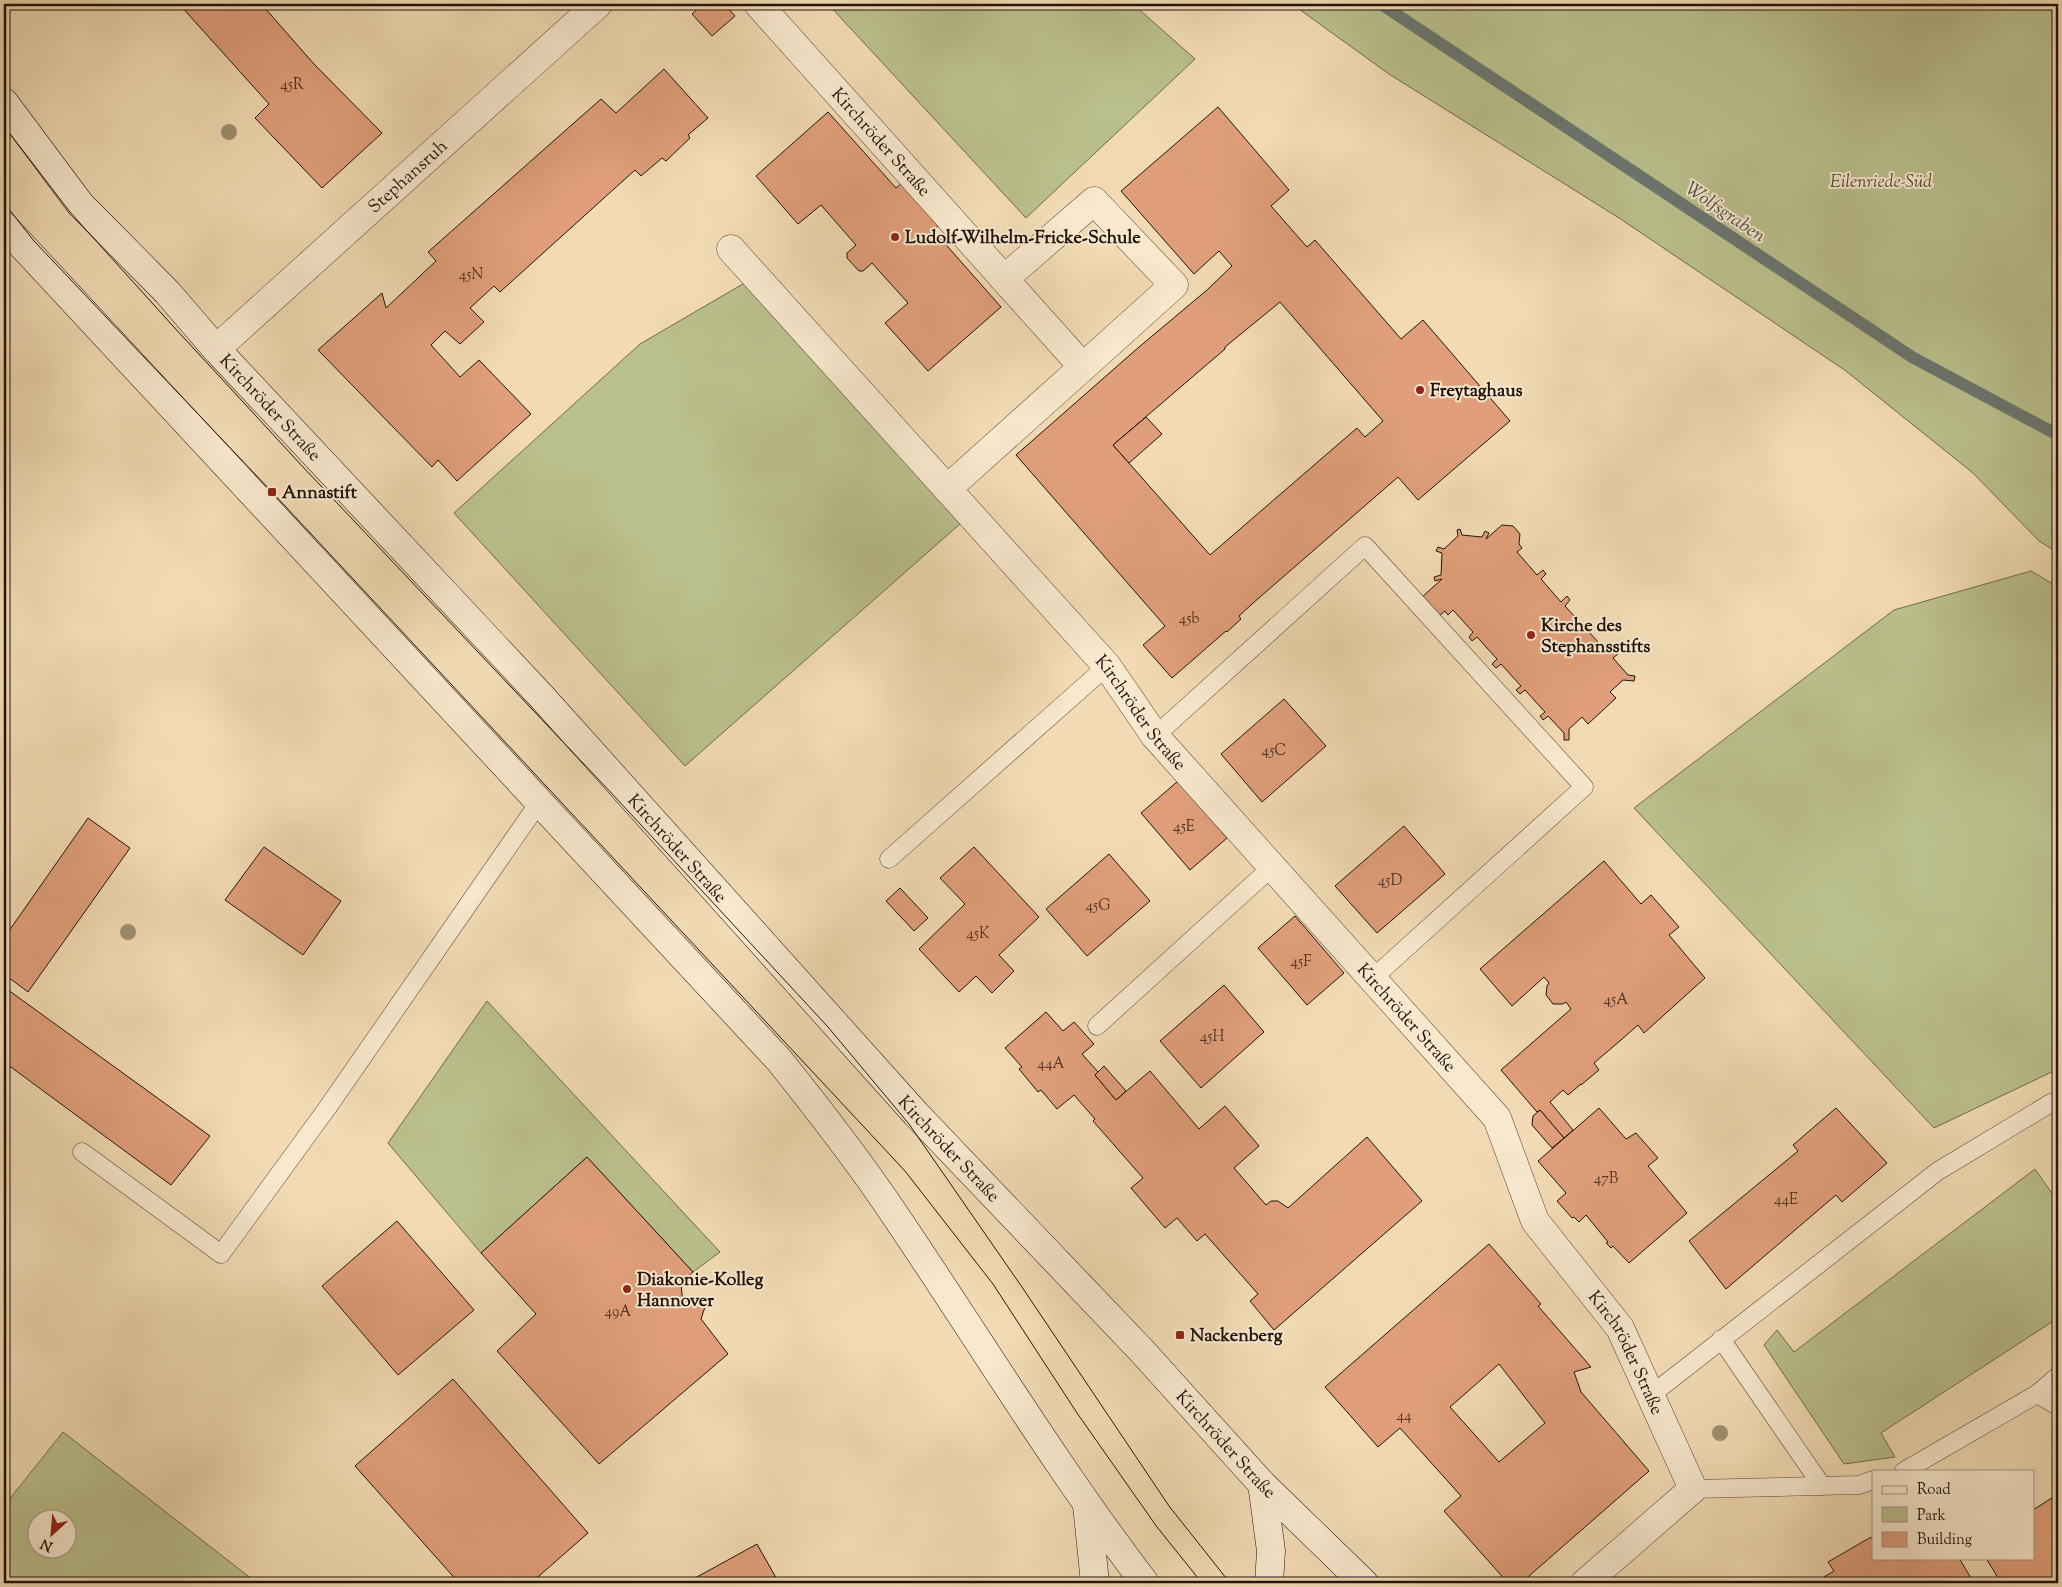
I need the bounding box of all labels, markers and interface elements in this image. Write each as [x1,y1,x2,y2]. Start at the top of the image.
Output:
house number: 45R [280,75,304,96]
street label: Kirchröder Straße [824,83,936,204]
street label: Stephansruh [363,134,455,220]
park label: Eilenriede-Süd [1830,170,1932,196]
water label: Wolfsgraben [1679,176,1770,250]
place label: Ludolf-Wilhelm-Fricke-Schule [905,226,1141,252]
marker: Ludolf-Wilhelm-Fricke-Schule [889,231,901,243]
house number: 45N [459,265,483,286]
street label: Kirchröder Straße [212,349,326,468]
place label: Freytaghaus [1430,379,1523,405]
marker: Freytaghaus [1414,384,1426,396]
place label: Annastift [282,481,358,507]
marker: Annastift [266,486,278,498]
house number: 45b [1179,609,1199,630]
place label: Kirche des Stephansstifts [1541,614,1650,661]
marker: Kirche des Stephansstifts [1525,629,1537,641]
street label: Kirchröder Straße [1088,650,1191,777]
house number: 45C [1262,741,1286,762]
street label: Kirchröder Straße [620,789,732,910]
house number: 45E [1173,817,1195,838]
house number: 45D [1378,871,1402,892]
house number: 45G [1086,896,1110,917]
house number: 45K [966,924,990,945]
house number: 45F [1290,952,1312,973]
street label: Kirchröder Straße [1349,958,1461,1079]
house number: 45A [1604,990,1628,1011]
house number: 45H [1200,1027,1224,1048]
house number: 44A [1037,1054,1065,1075]
street label: Kirchröder Straße [891,1091,1005,1209]
house number: 47B [1594,1169,1619,1190]
house number: 44E [1774,1190,1798,1211]
place label: Diakonie-Kolleg Hannover [637,1268,763,1315]
marker: Diakonie-Kolleg Hannover [621,1283,633,1295]
street label: Kirchröder Straße [1580,1286,1669,1420]
house number: 49A [605,1302,631,1323]
place label: Nackenberg [1190,1324,1283,1350]
marker: Nackenberg [1174,1329,1186,1341]
street label: Kirchröder Straße [1168,1385,1281,1506]
house number: 44 [1396,1406,1412,1427]
legend [1872,1470,2034,1560]
text: Road [1917,1480,1951,1501]
text: Park [1917,1506,1946,1527]
north arrow [28,1510,78,1560]
text: Building [1917,1530,1972,1551]
text: N [38,1532,57,1555]

